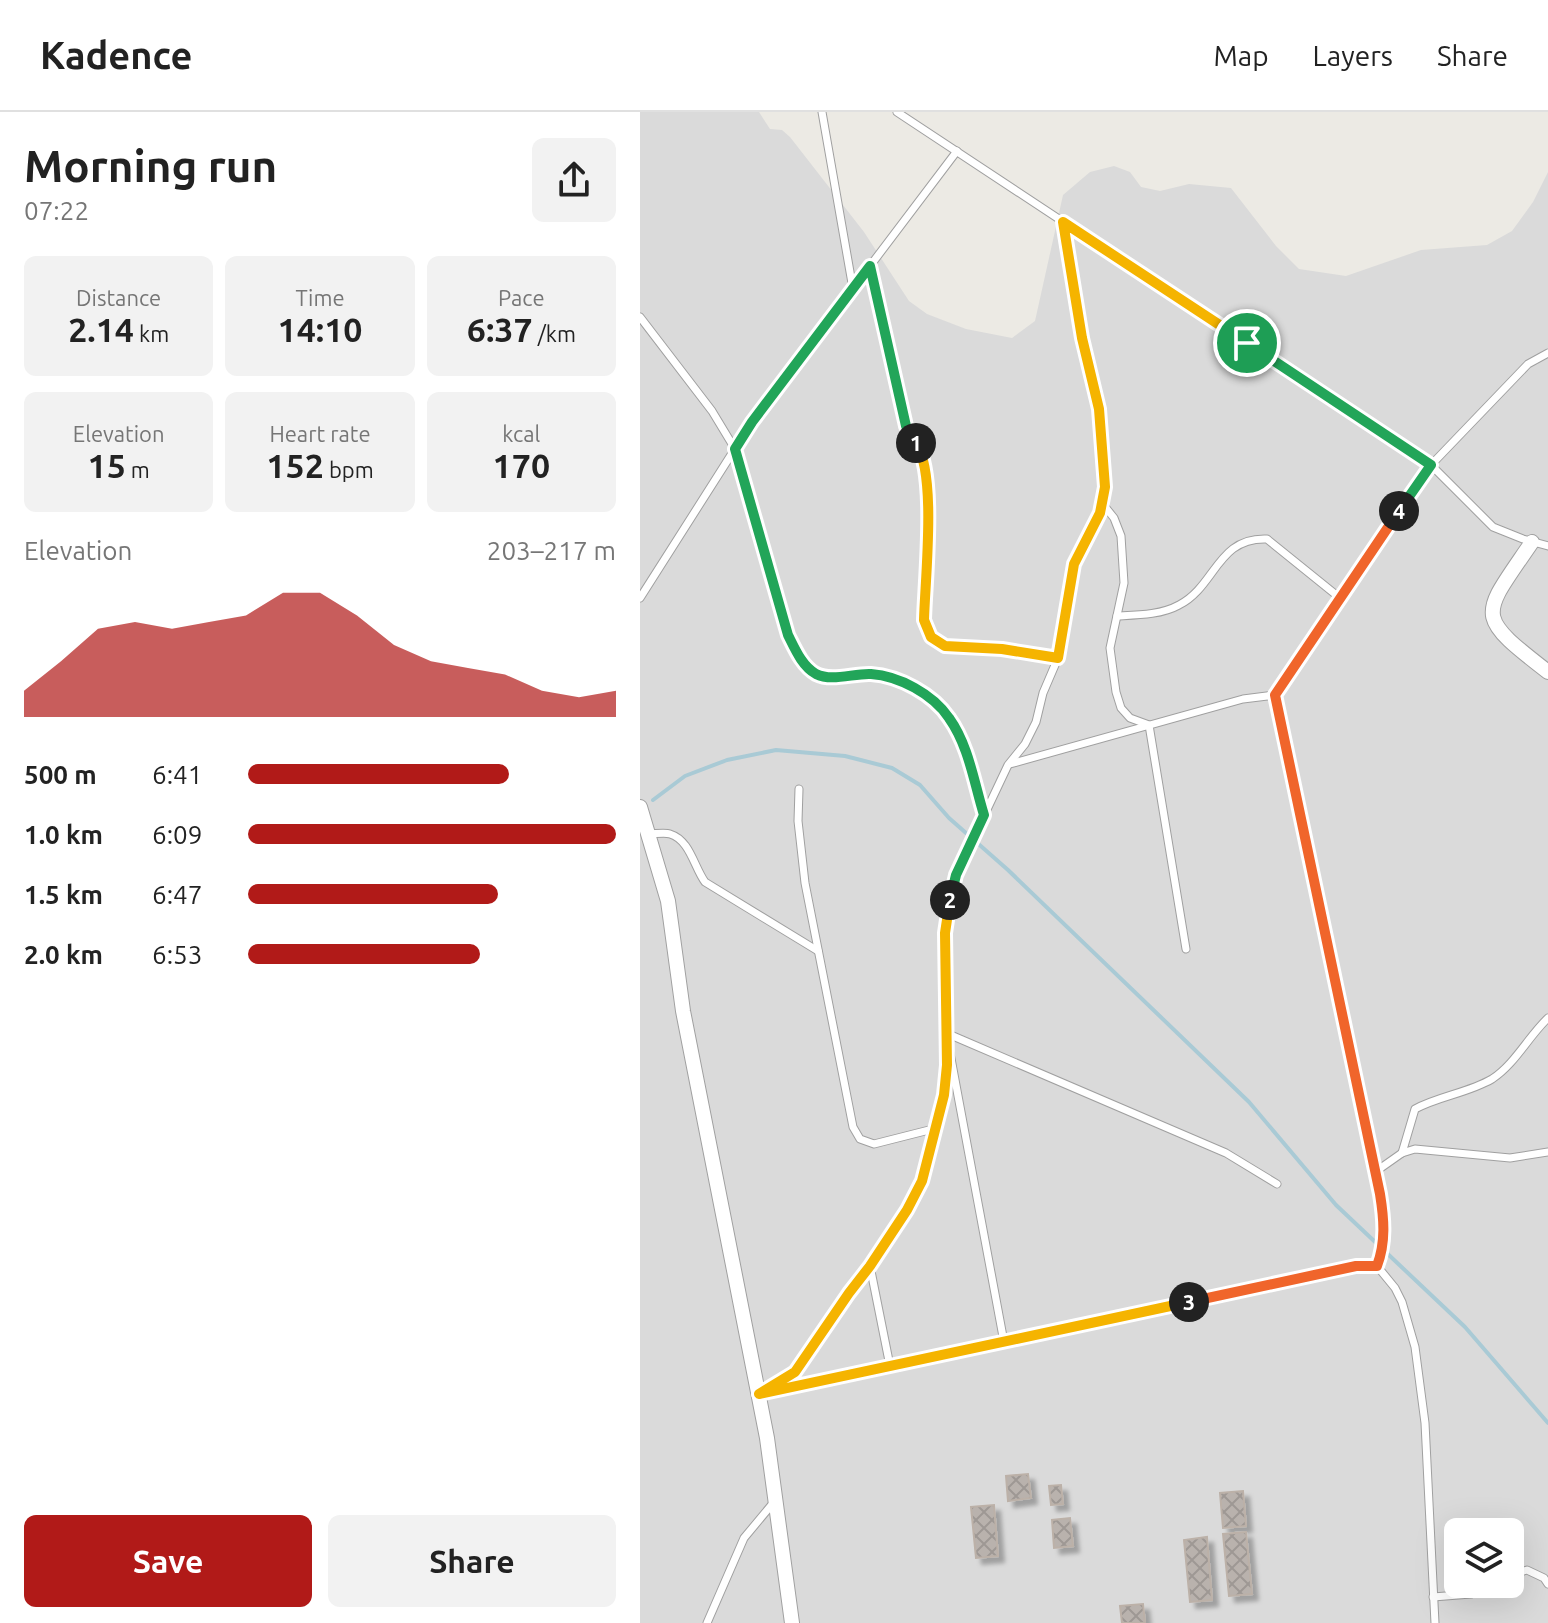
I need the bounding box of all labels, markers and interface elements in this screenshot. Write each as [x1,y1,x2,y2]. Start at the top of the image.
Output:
text: Kadence [40,34,192,76]
text: Map [1213,40,1269,71]
text: Layers [1313,40,1393,71]
text: Share [1437,40,1508,71]
button: share [532,138,616,222]
text: Morning run [24,141,277,190]
text: 07:22 [24,196,89,225]
text: Distance [76,285,161,310]
text: Time [295,285,345,310]
text: Pace [498,285,545,310]
pin [1213,309,1281,377]
text: 2.14 [68,310,134,348]
text: 14:10 [277,310,363,348]
text: 6:37 [467,310,533,348]
text: km [134,321,169,346]
text: /km [533,321,576,346]
icon: arrive [1225,321,1269,365]
text: Elevation [73,421,165,446]
text: Heart rate [269,421,371,446]
text: kcal [502,421,540,446]
pin: 1 [896,423,936,463]
text: 1 [910,430,922,455]
text: 15 [87,446,126,484]
text: 152 [266,446,324,484]
text: 170 [493,446,550,484]
text: m [126,457,150,482]
text: bpm [324,457,374,482]
pin: 4 [1379,491,1419,531]
text: 4 [1393,498,1405,523]
text: Elevation [24,536,132,565]
text: 203–217 m [487,536,616,565]
text: 500 m [24,760,97,789]
text: 6:41 [152,760,202,789]
text: 1.0 km [24,820,103,849]
text: 6:09 [152,820,202,849]
text: 1.5 km [24,880,103,909]
text: 6:47 [152,880,202,909]
pin: 2 [930,880,970,920]
text: 2 [944,887,956,912]
text: 2.0 km [24,940,103,969]
text: 6:53 [152,940,202,969]
pin: 3 [1169,1282,1209,1322]
text: 3 [1183,1289,1195,1314]
button: Save [24,1515,312,1607]
button: Share [328,1515,616,1607]
map controls [1444,1518,1524,1598]
button: layers [1444,1518,1524,1598]

